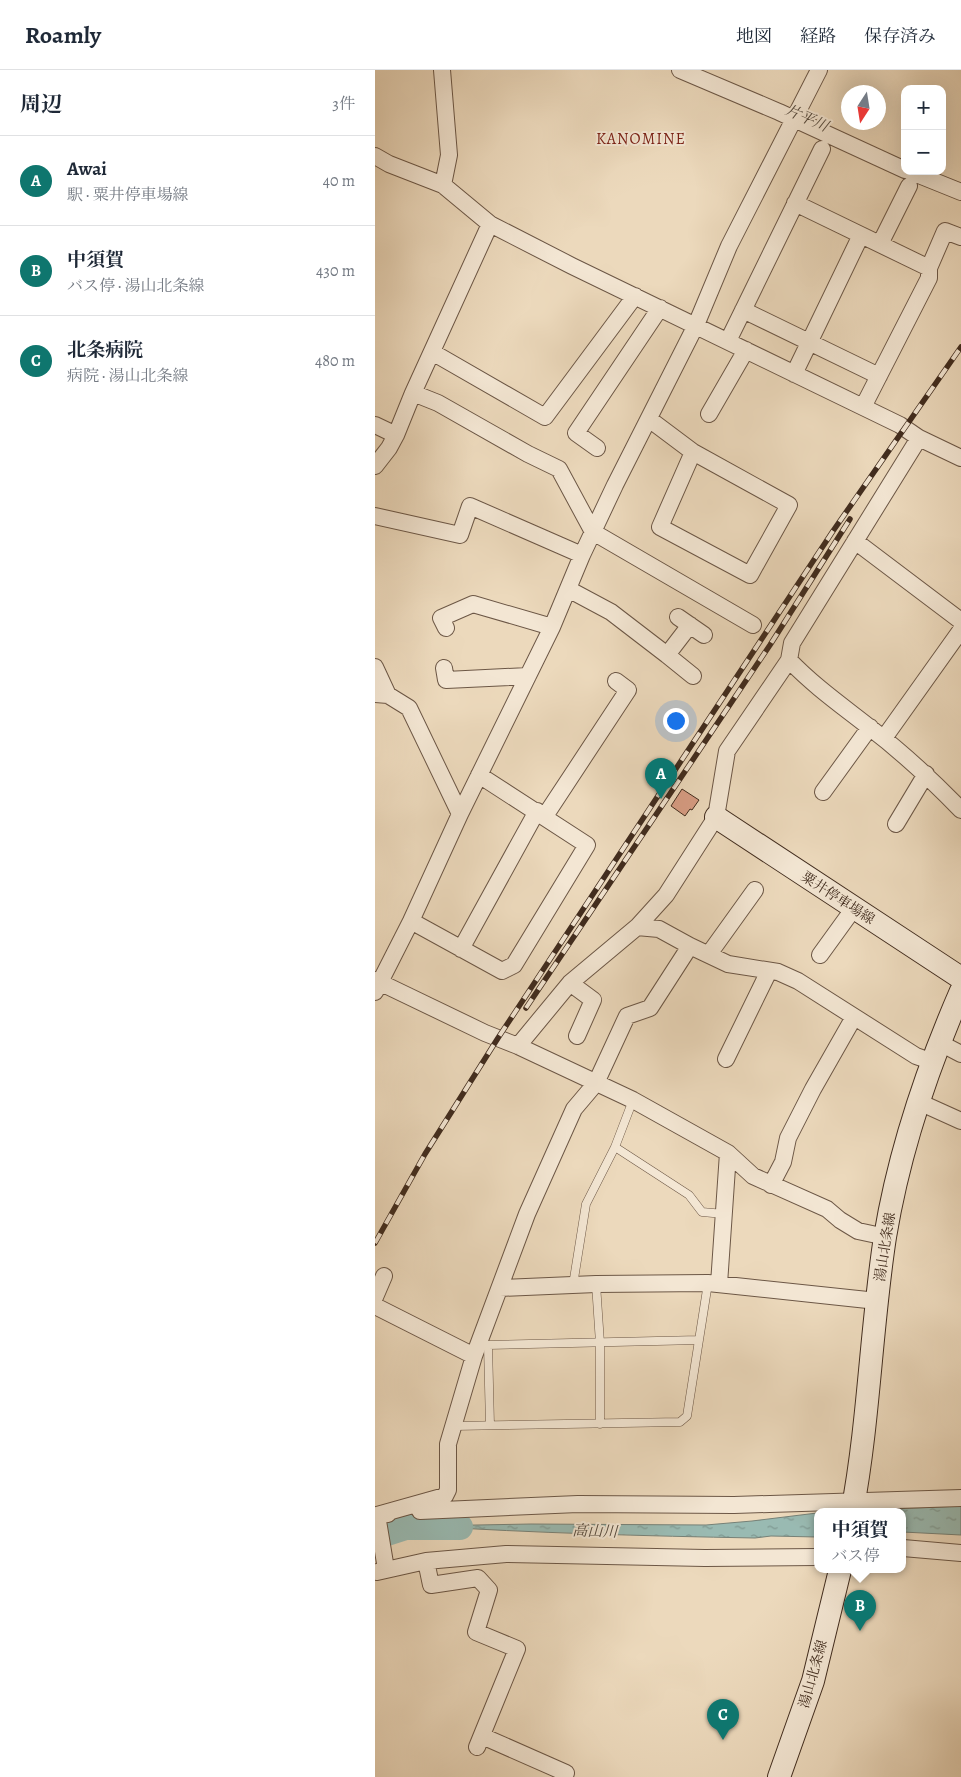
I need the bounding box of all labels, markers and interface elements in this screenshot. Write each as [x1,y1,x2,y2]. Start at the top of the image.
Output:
text: Roamly [25,19,101,51]
text: 地図 [736,24,772,48]
text: 経路 [800,24,836,48]
text: 保存済み [864,24,936,48]
north arrow [841,85,886,130]
map controls [901,85,946,175]
button: + [901,85,946,130]
text: 周辺 [20,90,62,118]
text: 3件 [332,93,355,115]
water label: 片平川 [782,100,833,137]
district label: KANOMINE [596,128,686,150]
button: − [901,130,946,175]
text: Awai [67,156,107,182]
text: A [31,170,41,192]
text: 40 m [323,170,355,192]
text: 駅 · 粟井停車場線 [67,184,189,206]
text: 中須賀 [67,247,124,273]
text: B [31,260,41,282]
text: 430 m [316,260,355,282]
text: バス停 · 湯山北条線 [67,275,205,297]
text: 北条病院 [67,337,143,363]
text: C [31,350,41,372]
text: 480 m [315,350,355,372]
text: 病院 · 湯山北条線 [67,365,189,387]
your location [663,708,689,734]
pin: A [645,758,677,799]
street label: 粟井停車場線 [798,867,878,929]
street label: 湯山北条線 [870,1211,900,1283]
popup [814,1508,906,1573]
text: 中須賀 [831,1517,889,1543]
water label: 高山川 [572,1520,620,1542]
text: バス停 [831,1545,880,1567]
pin: B [844,1590,876,1631]
street label: 湯山北条線 [794,1638,832,1710]
pin: C [707,1699,739,1740]

